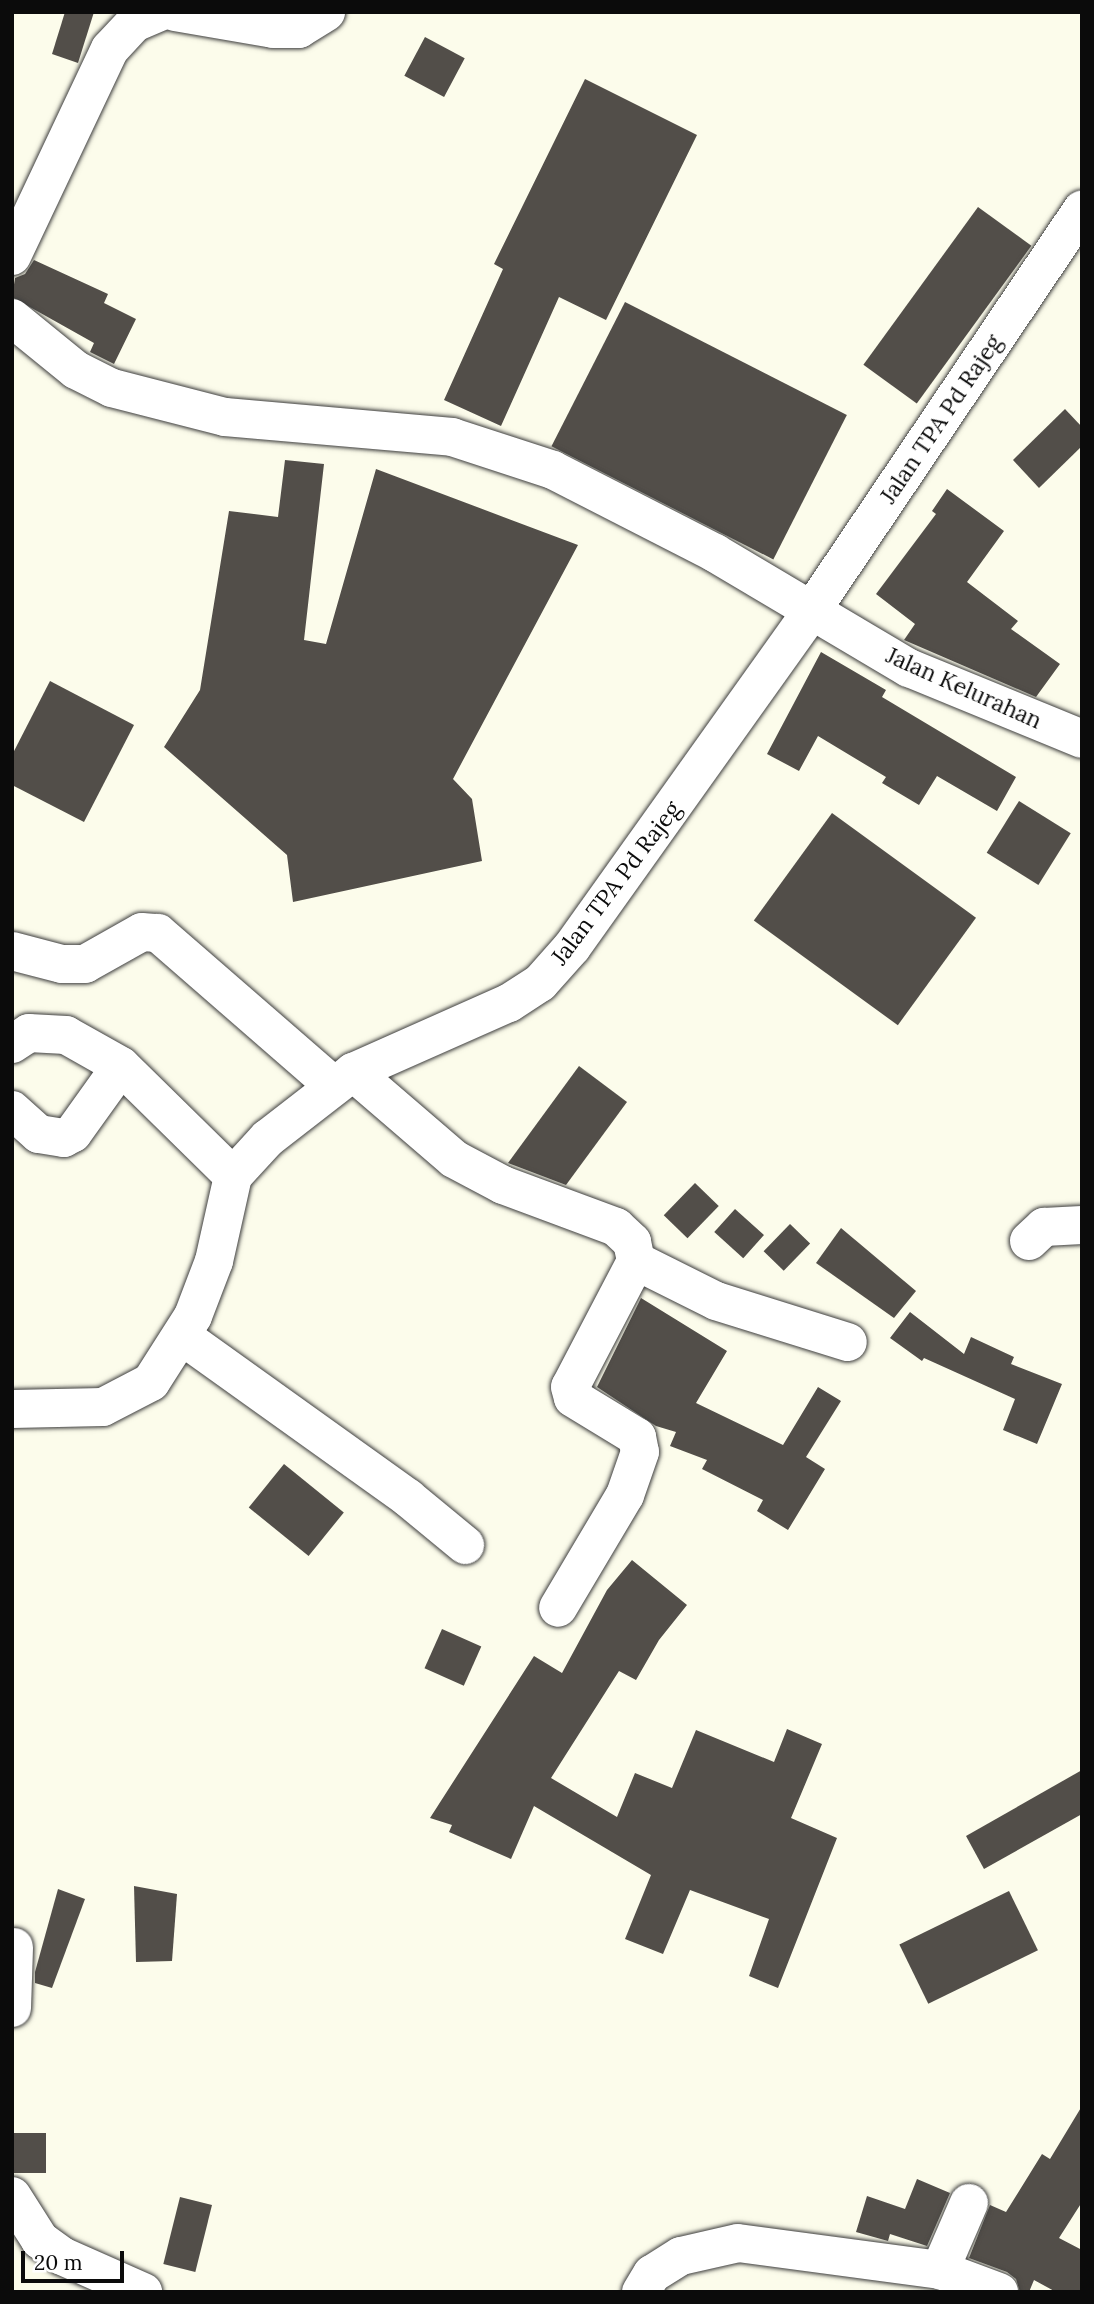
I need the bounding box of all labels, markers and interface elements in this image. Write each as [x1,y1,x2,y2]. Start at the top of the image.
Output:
street label: Jalan TPA Pd Rajeg [874,329,1008,509]
street label: Jalan Kelurahan [882,641,1046,735]
street label: Jalan TPA Pd Rajeg [546,796,686,970]
scale bar [24,2238,128,2282]
text: 20 m [34,2249,83,2276]

